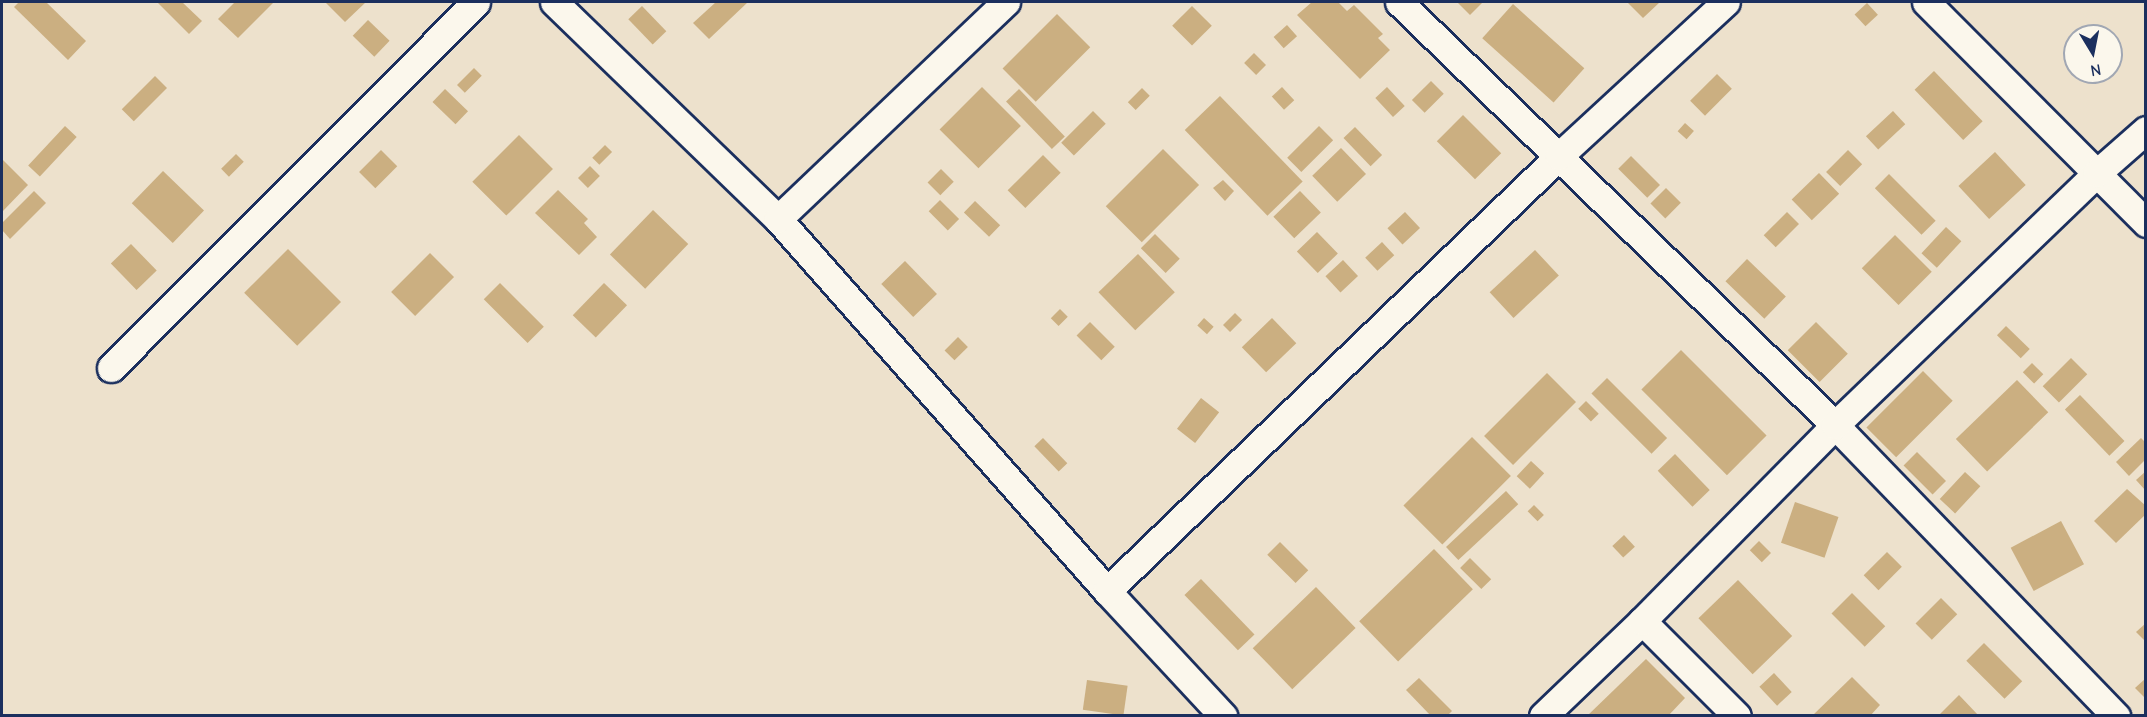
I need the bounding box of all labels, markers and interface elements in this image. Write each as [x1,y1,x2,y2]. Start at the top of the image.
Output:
north arrow [2063,24,2123,84]
text: N [2089,60,2102,80]

